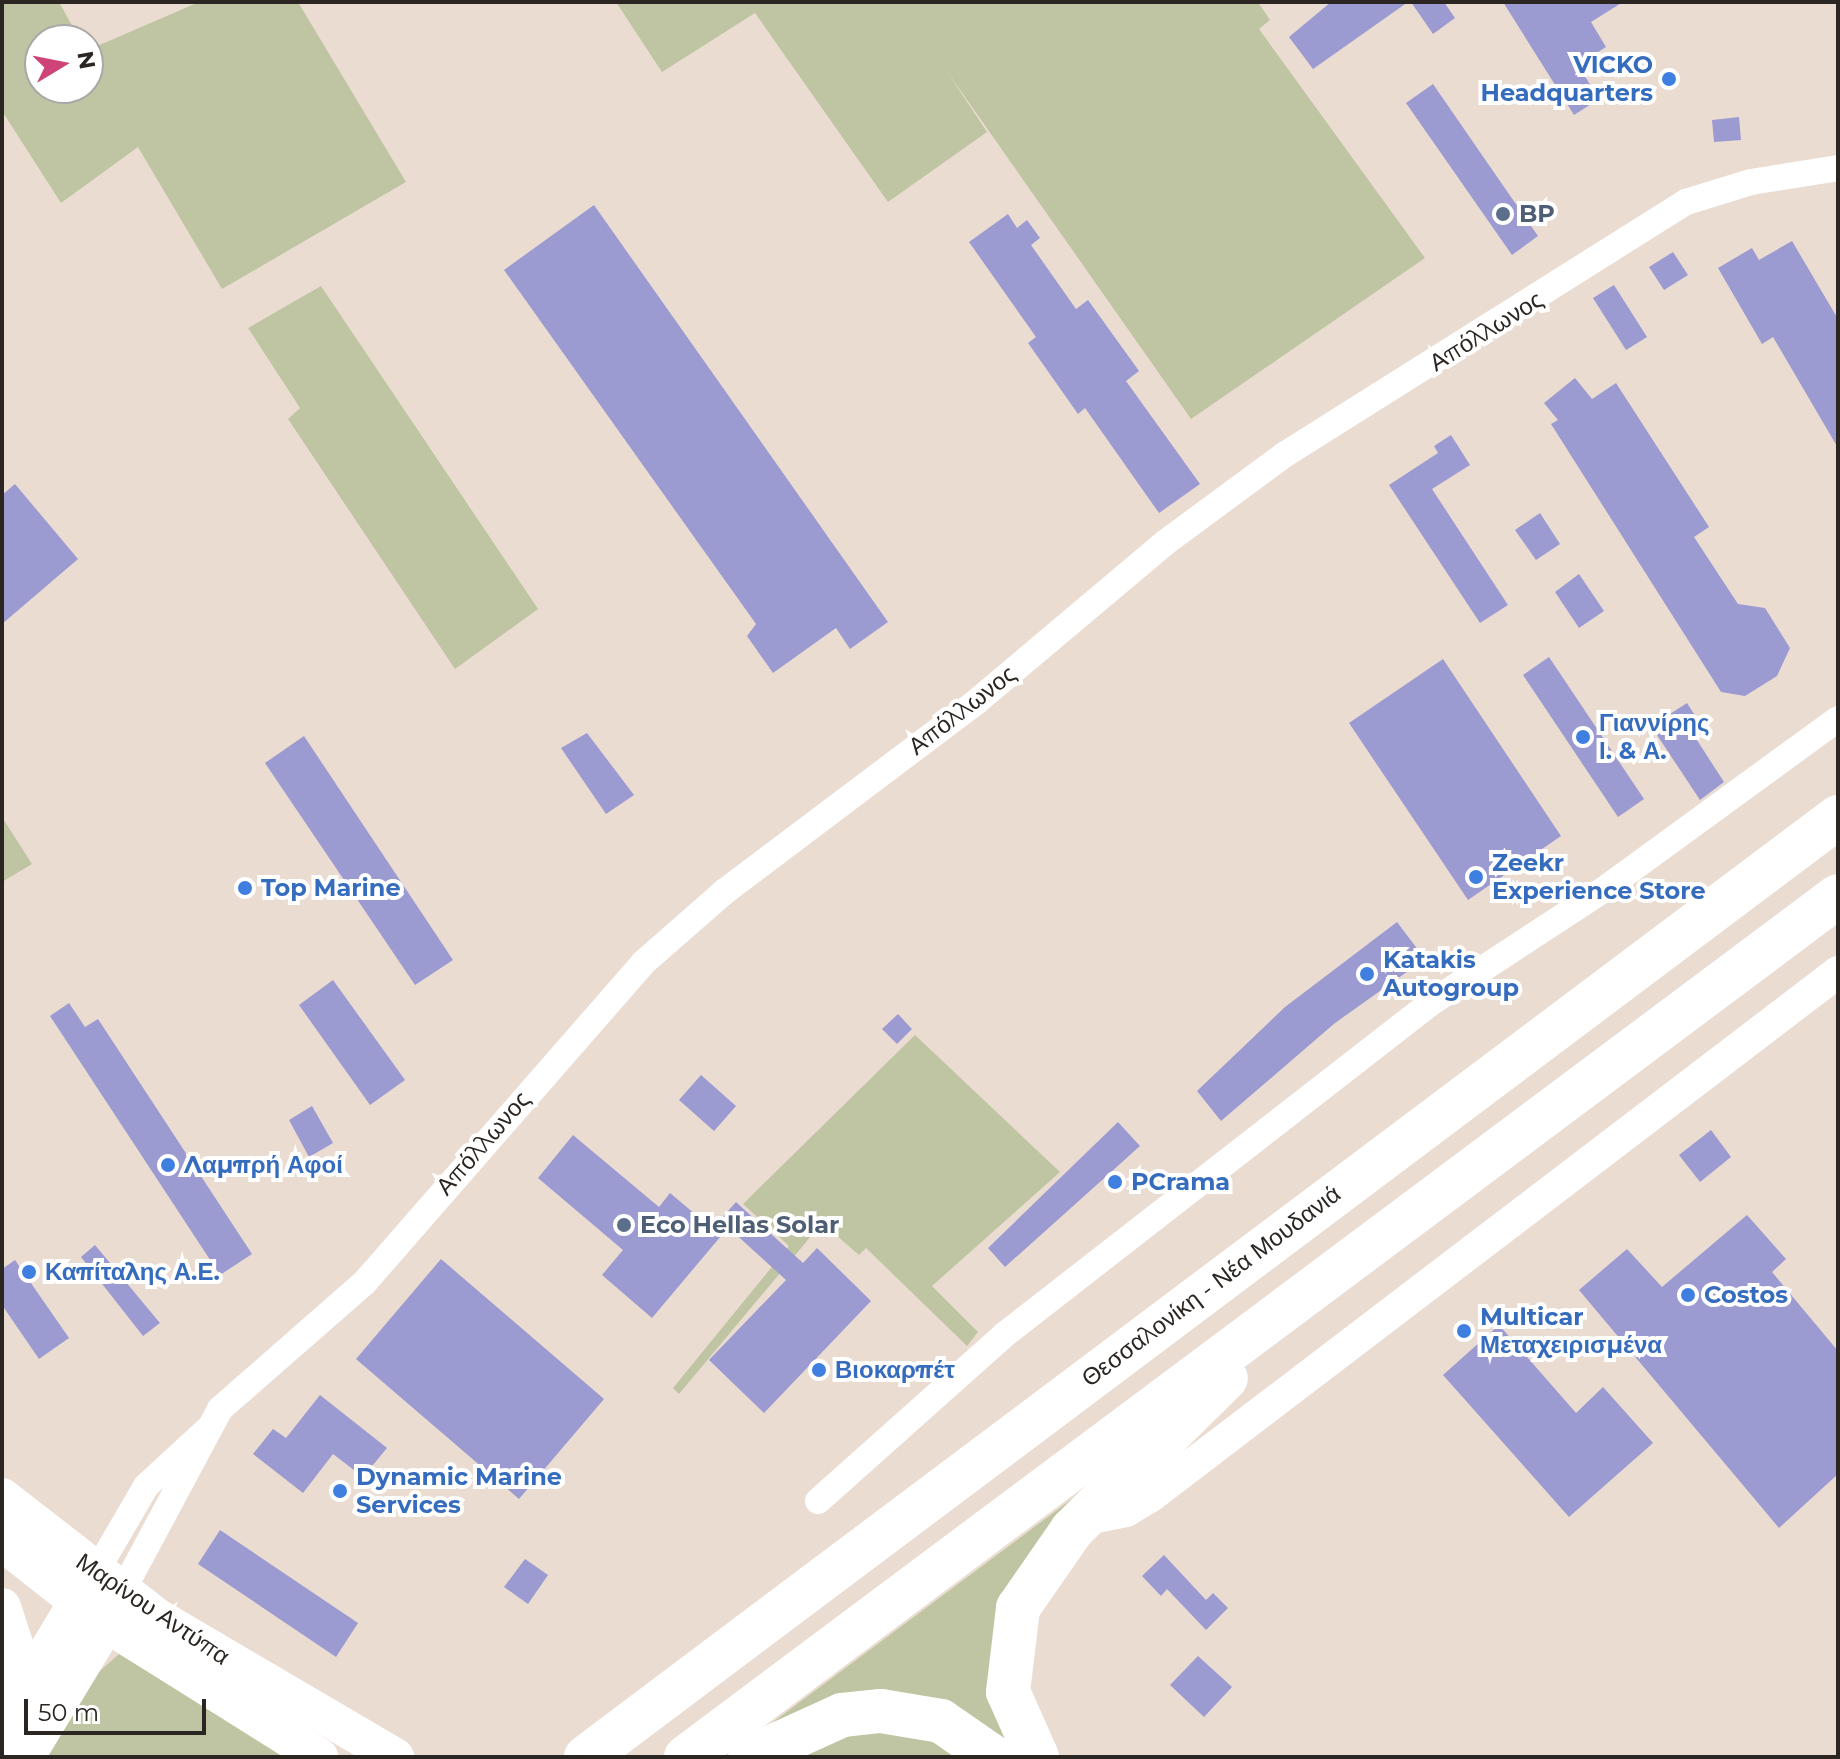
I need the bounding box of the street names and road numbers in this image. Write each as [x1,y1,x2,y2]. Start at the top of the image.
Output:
street label: Απόλλωνος [1424,285,1548,377]
street label: Απόλλωνος [903,659,1021,761]
street label: Απόλλωνος [430,1085,536,1201]
street label: Θεσσαλονίκη - Νέα Μουδανιά [1076,1179,1346,1393]
street label: Μαρίνου Αντύπα [71,1547,235,1671]

